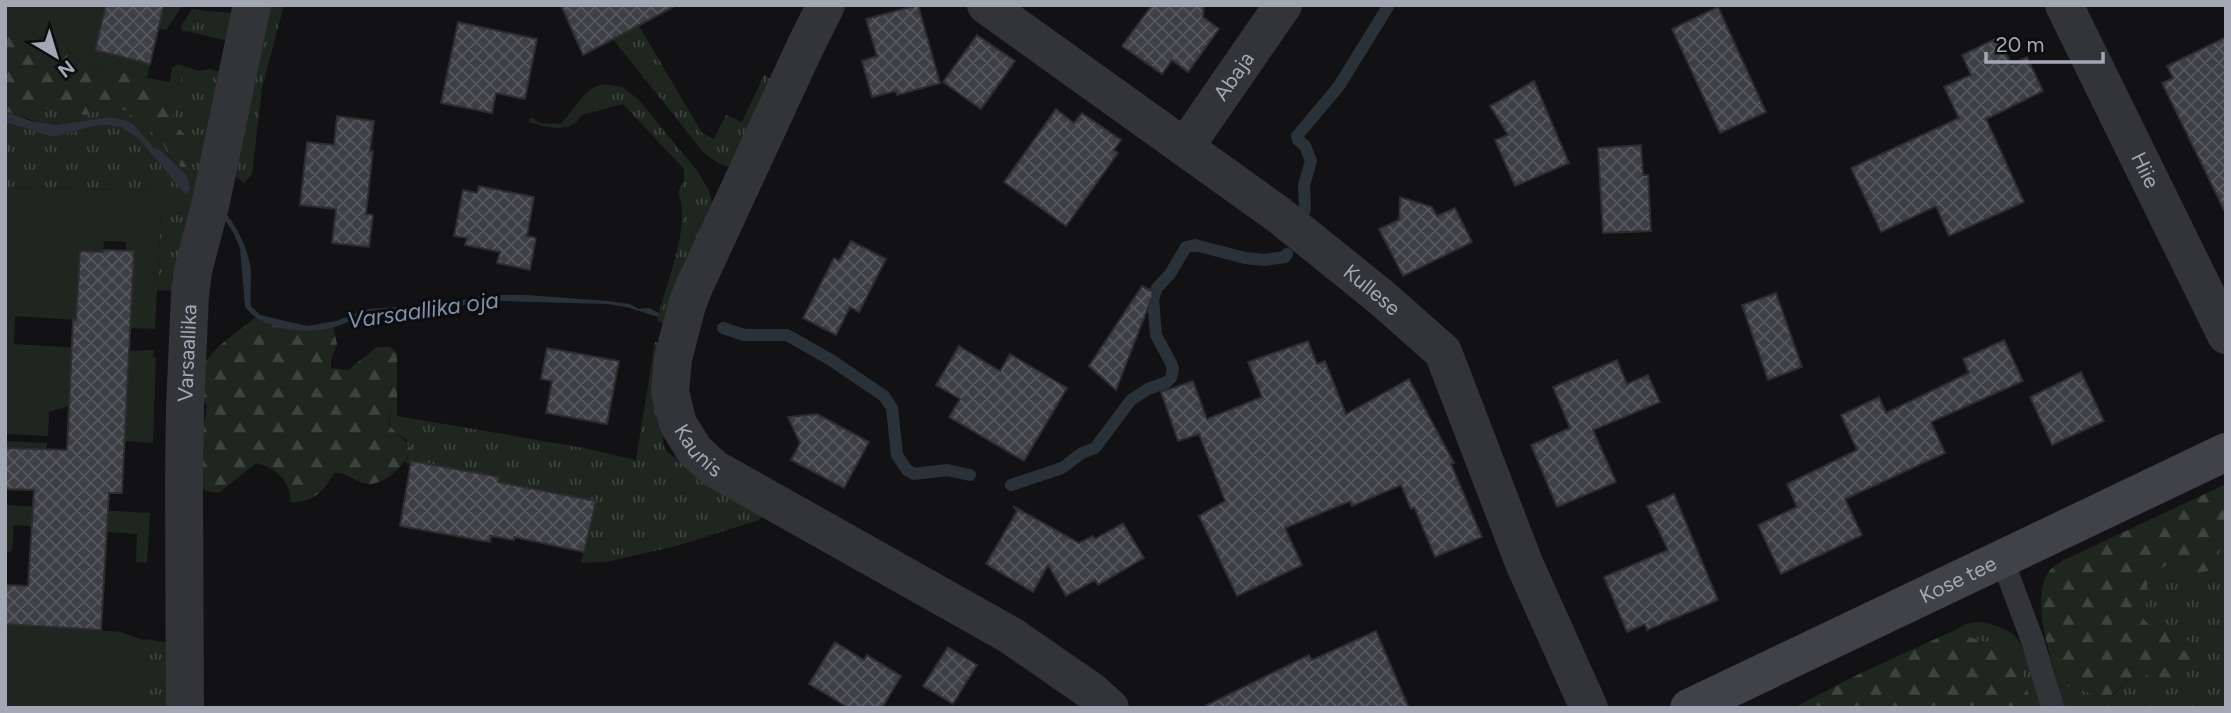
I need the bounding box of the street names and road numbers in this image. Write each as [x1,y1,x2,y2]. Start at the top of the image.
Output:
street label: Abaja [1208,47,1259,105]
street label: Hiie [2126,148,2165,192]
street label: Kullese [1339,259,1406,321]
street label: Varsaallika [172,304,202,402]
street label: Kaunis [669,419,726,482]
street label: Kose tee [1915,550,2000,608]

